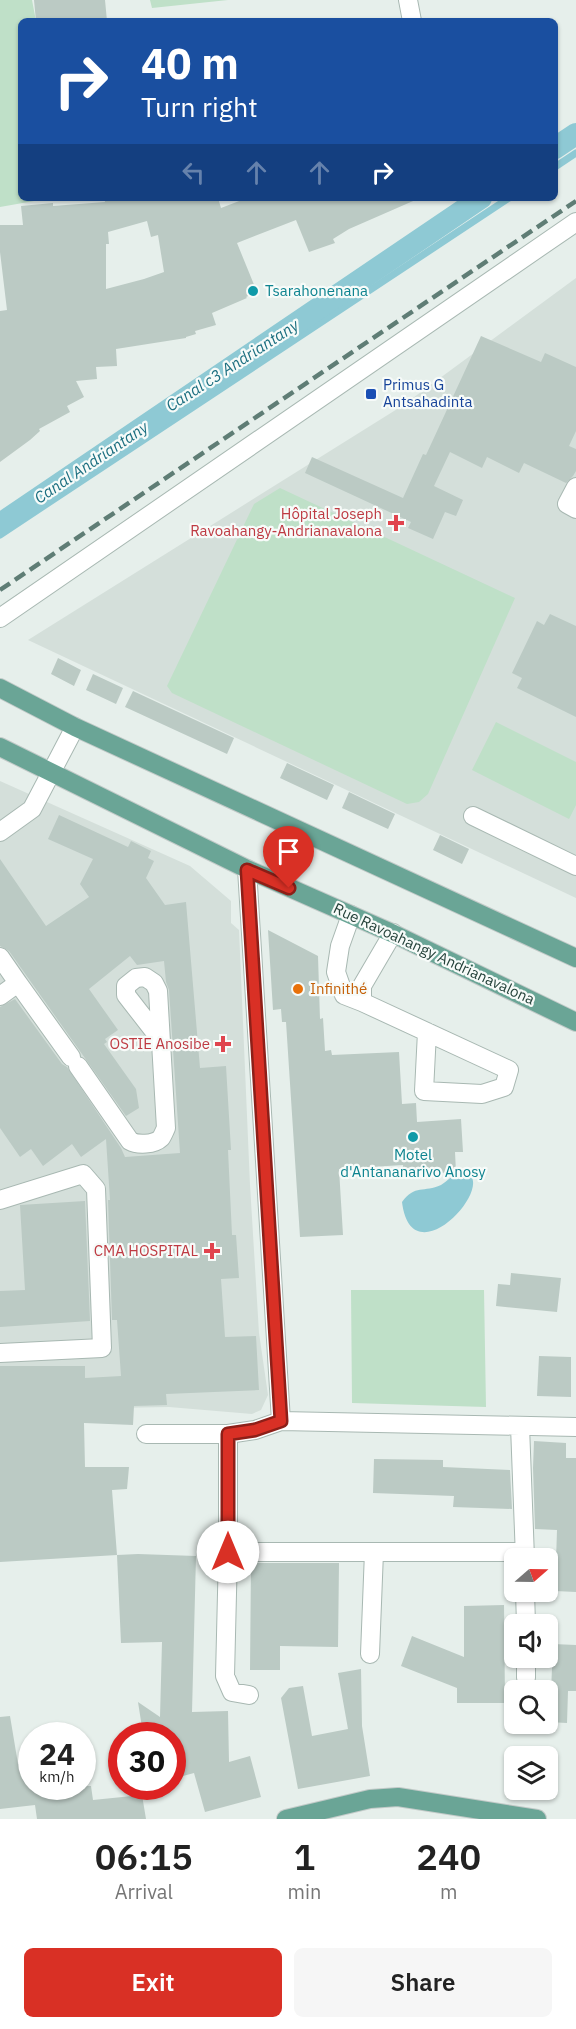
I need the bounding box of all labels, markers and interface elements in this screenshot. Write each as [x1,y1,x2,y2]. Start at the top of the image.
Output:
text: 40 m [141,36,239,91]
icon: right [42,42,120,120]
text: Turn right [141,89,258,124]
icon: left [177,156,210,189]
icon: ahead [240,156,273,189]
icon: ahead [303,156,336,189]
icon: right [366,156,399,189]
place label: Tsarahonenana [265,281,368,300]
marker: Tsarahonenana [246,284,260,298]
water label: Canal c3 Andriantany [162,314,303,415]
place label: Primus G Antsahadinta [383,375,473,411]
marker: Primus G Antsahadinta [364,387,378,401]
water label: Canal Andriantany [30,416,153,507]
place label: Hôpital Joseph Ravoahangy-Andrianavalona [190,504,382,540]
marker: Hôpital Joseph Ravoahangy-Andrianavalona [387,514,405,532]
pin [263,826,314,888]
icon: arrive [272,835,305,868]
street label: Rue Ravoahangy Andrianavalona [331,898,538,1009]
place label: Infinithé [310,979,367,998]
marker: Infinithé [291,982,305,996]
place label: OSTIE Anosibe [110,1034,210,1053]
marker: OSTIE Anosibe [214,1035,232,1053]
marker: Motel d'Antananarivo Anosy [406,1130,420,1144]
place label: Motel d'Antananarivo Anosy [340,1145,486,1181]
place label: CMA HOSPITAL [94,1241,198,1260]
marker: CMA HOSPITAL [203,1242,221,1260]
position arrow [196,1520,260,1584]
north arrow [504,1548,558,1602]
map controls [504,1548,558,1800]
button: sound [504,1614,558,1668]
button: search [504,1680,558,1734]
speed limit sign: 30 [108,1722,186,1800]
text: 24 [39,1734,75,1773]
button: layers [504,1746,558,1800]
text: km/h [39,1767,75,1786]
text: 06:15 [95,1833,193,1880]
text: 1 [294,1833,315,1880]
text: 240 [416,1833,481,1880]
text: Arrival [115,1878,173,1905]
text: min [288,1878,321,1905]
text: m [440,1878,457,1905]
button: Exit [24,1948,282,2017]
button: Share [294,1948,552,2017]

